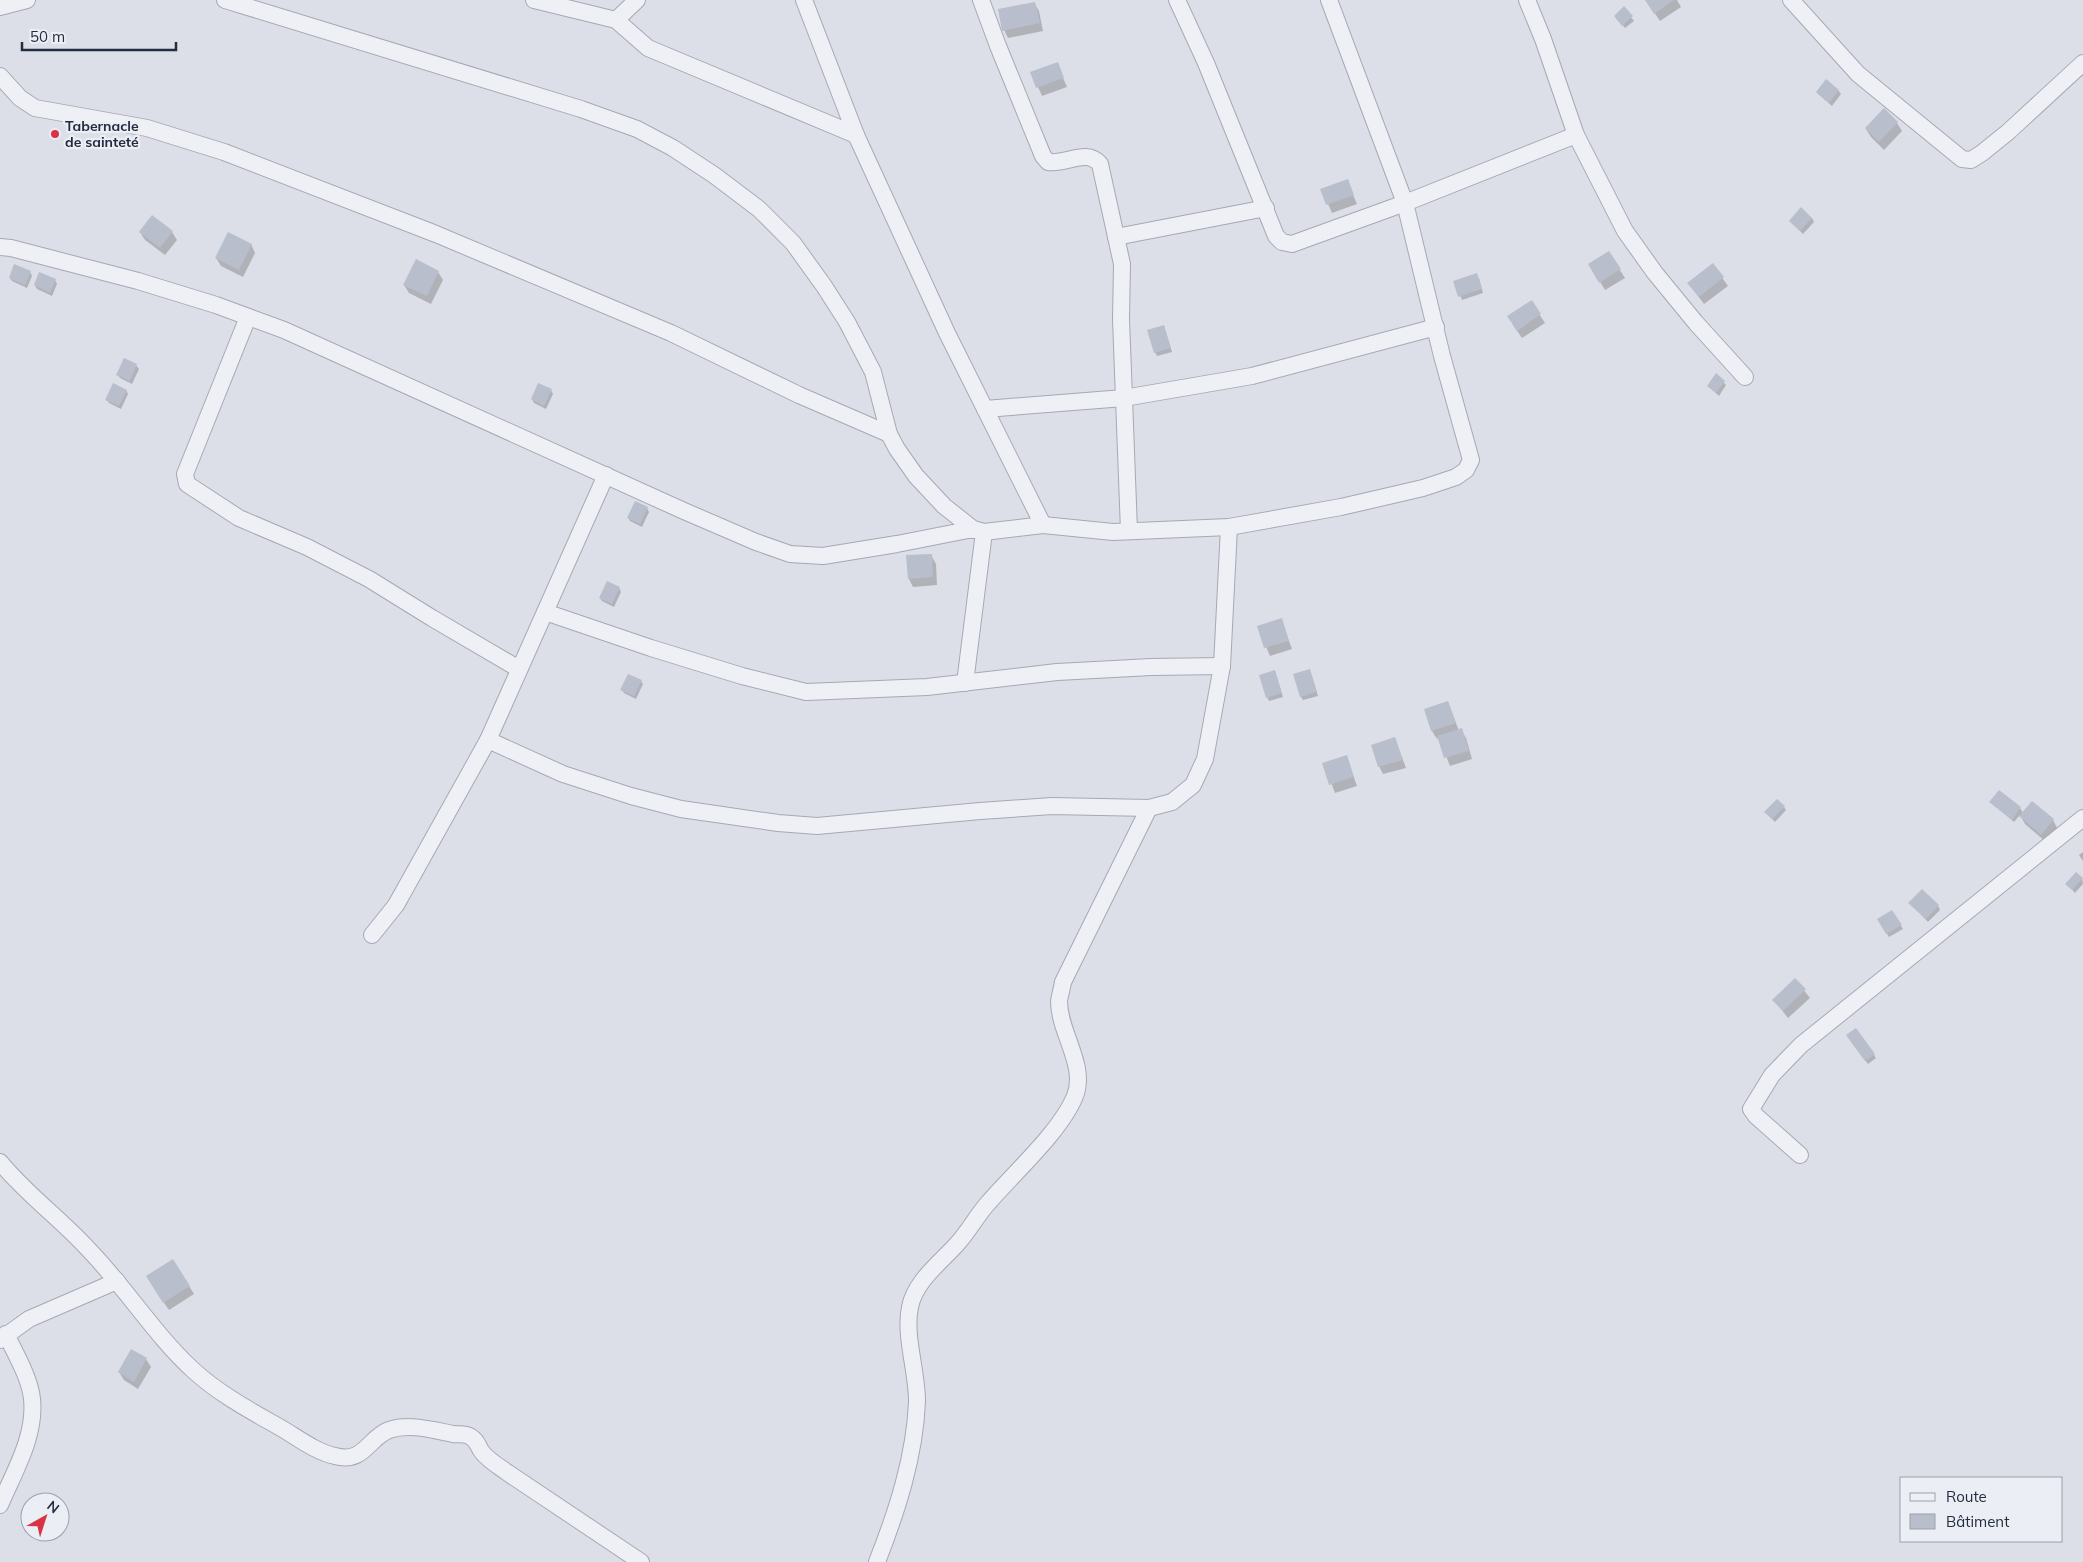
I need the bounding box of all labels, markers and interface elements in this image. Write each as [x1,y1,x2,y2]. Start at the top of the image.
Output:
scale bar [22,20,176,52]
text: 50 m [30,27,65,46]
place label: Tabernacle de sainteté [65,117,139,151]
marker: Tabernacle de sainteté [49,128,61,140]
legend [1900,1477,2063,1542]
text: Route [1946,1487,1987,1506]
north arrow [20,1492,70,1542]
text: N [43,1497,63,1517]
text: Bâtiment [1946,1512,2009,1531]

